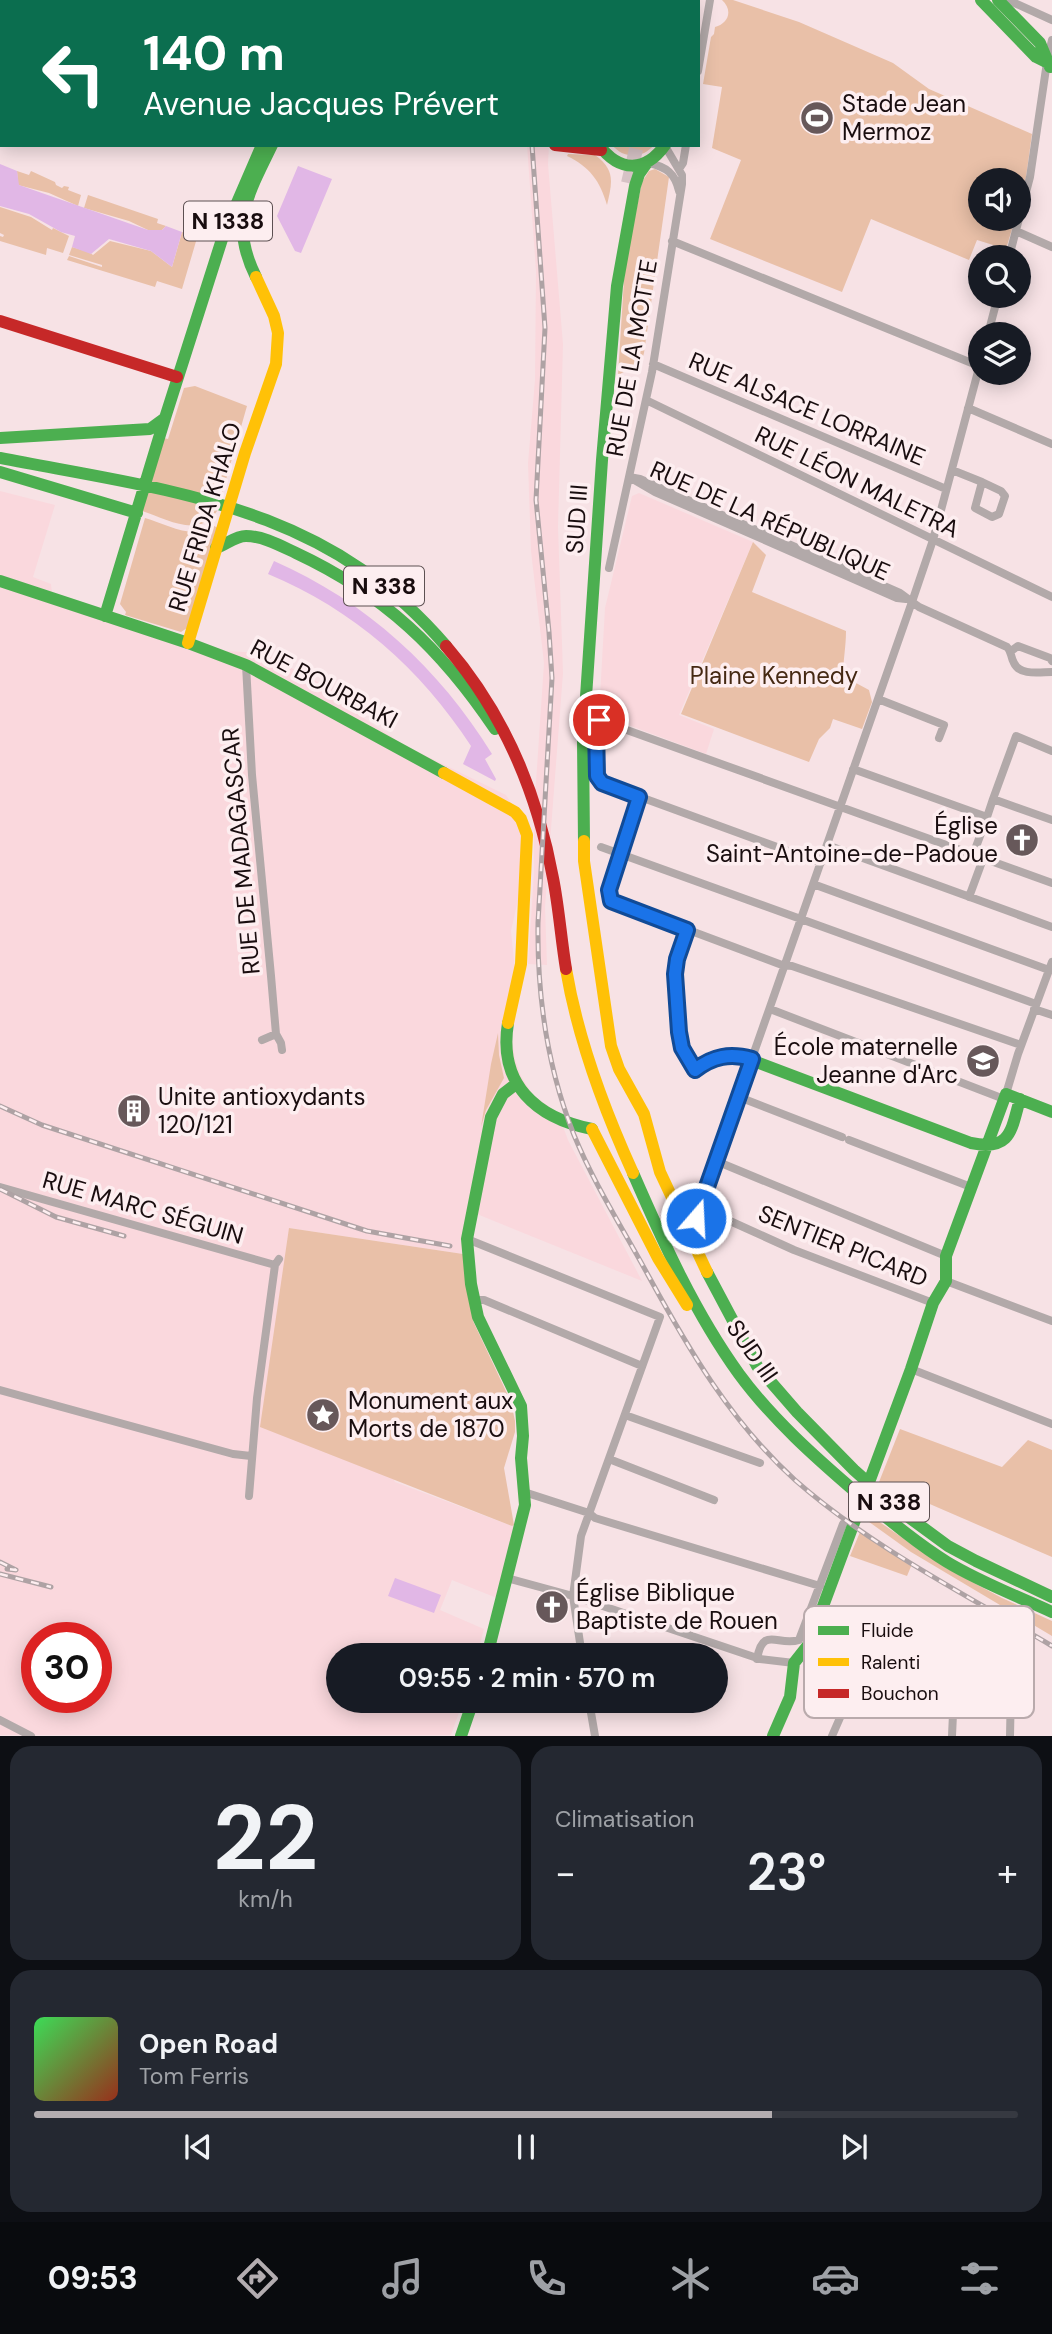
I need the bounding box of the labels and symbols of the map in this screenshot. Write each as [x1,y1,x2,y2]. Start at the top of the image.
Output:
place label: Stade Jean Mermoz [842,88,966,147]
sports icon: Stade Jean Mermoz [798,99,836,137]
road number: N 1338 [184,202,272,241]
street label: RUE DE LA MOTTE [599,257,664,459]
street label: RUE ALSACE LORRAINE [684,345,930,472]
street label: RUE FRIDA KHALO [161,418,248,615]
street label: RUE LÉON MALETRA [750,419,965,545]
street label: RUE DE LA RÉPUBLIQUE [645,454,895,587]
street label: SUD III [559,483,594,555]
road number: N 338 [344,566,424,606]
street label: RUE BOURBAKI [245,632,403,735]
park label: Plaine Kennedy [690,660,858,691]
pin [569,690,629,750]
street label: RUE DE MADAGASCAR [214,726,267,976]
place label: Église Saint-Antoine-de-Padoue [706,810,998,869]
church icon: Église Saint-Antoine-de-Padoue [1003,821,1041,859]
place label: École maternelle Jeanne d'Arc [774,1031,958,1090]
school or university icon: École maternelle Jeanne d'Arc [964,1042,1002,1080]
place label: Unite antioxydants 120/121 [158,1081,366,1140]
building icon: Unite antioxydants 120/121 [115,1092,153,1130]
street label: RUE MARC SÉGUIN [39,1164,247,1251]
position arrow [659,1181,733,1255]
street label: SENTIER PICARD [754,1197,933,1294]
street label: SUD III [720,1313,785,1388]
place label: Monument aux Morts de 1870 [348,1385,513,1444]
place icon: Monument aux Morts de 1870 [304,1396,342,1434]
road number: N 338 [849,1483,929,1522]
place label: Église Biblique Baptiste de Rouen [576,1577,778,1636]
church icon: Église Biblique Baptiste de Rouen [533,1588,571,1626]
legend [804,1606,1034,1718]
text: Fluide [861,1618,914,1643]
speed limit sign: 30 [21,1622,112,1713]
text: Ralenti [861,1650,920,1675]
text: Bouchon [861,1681,939,1706]

